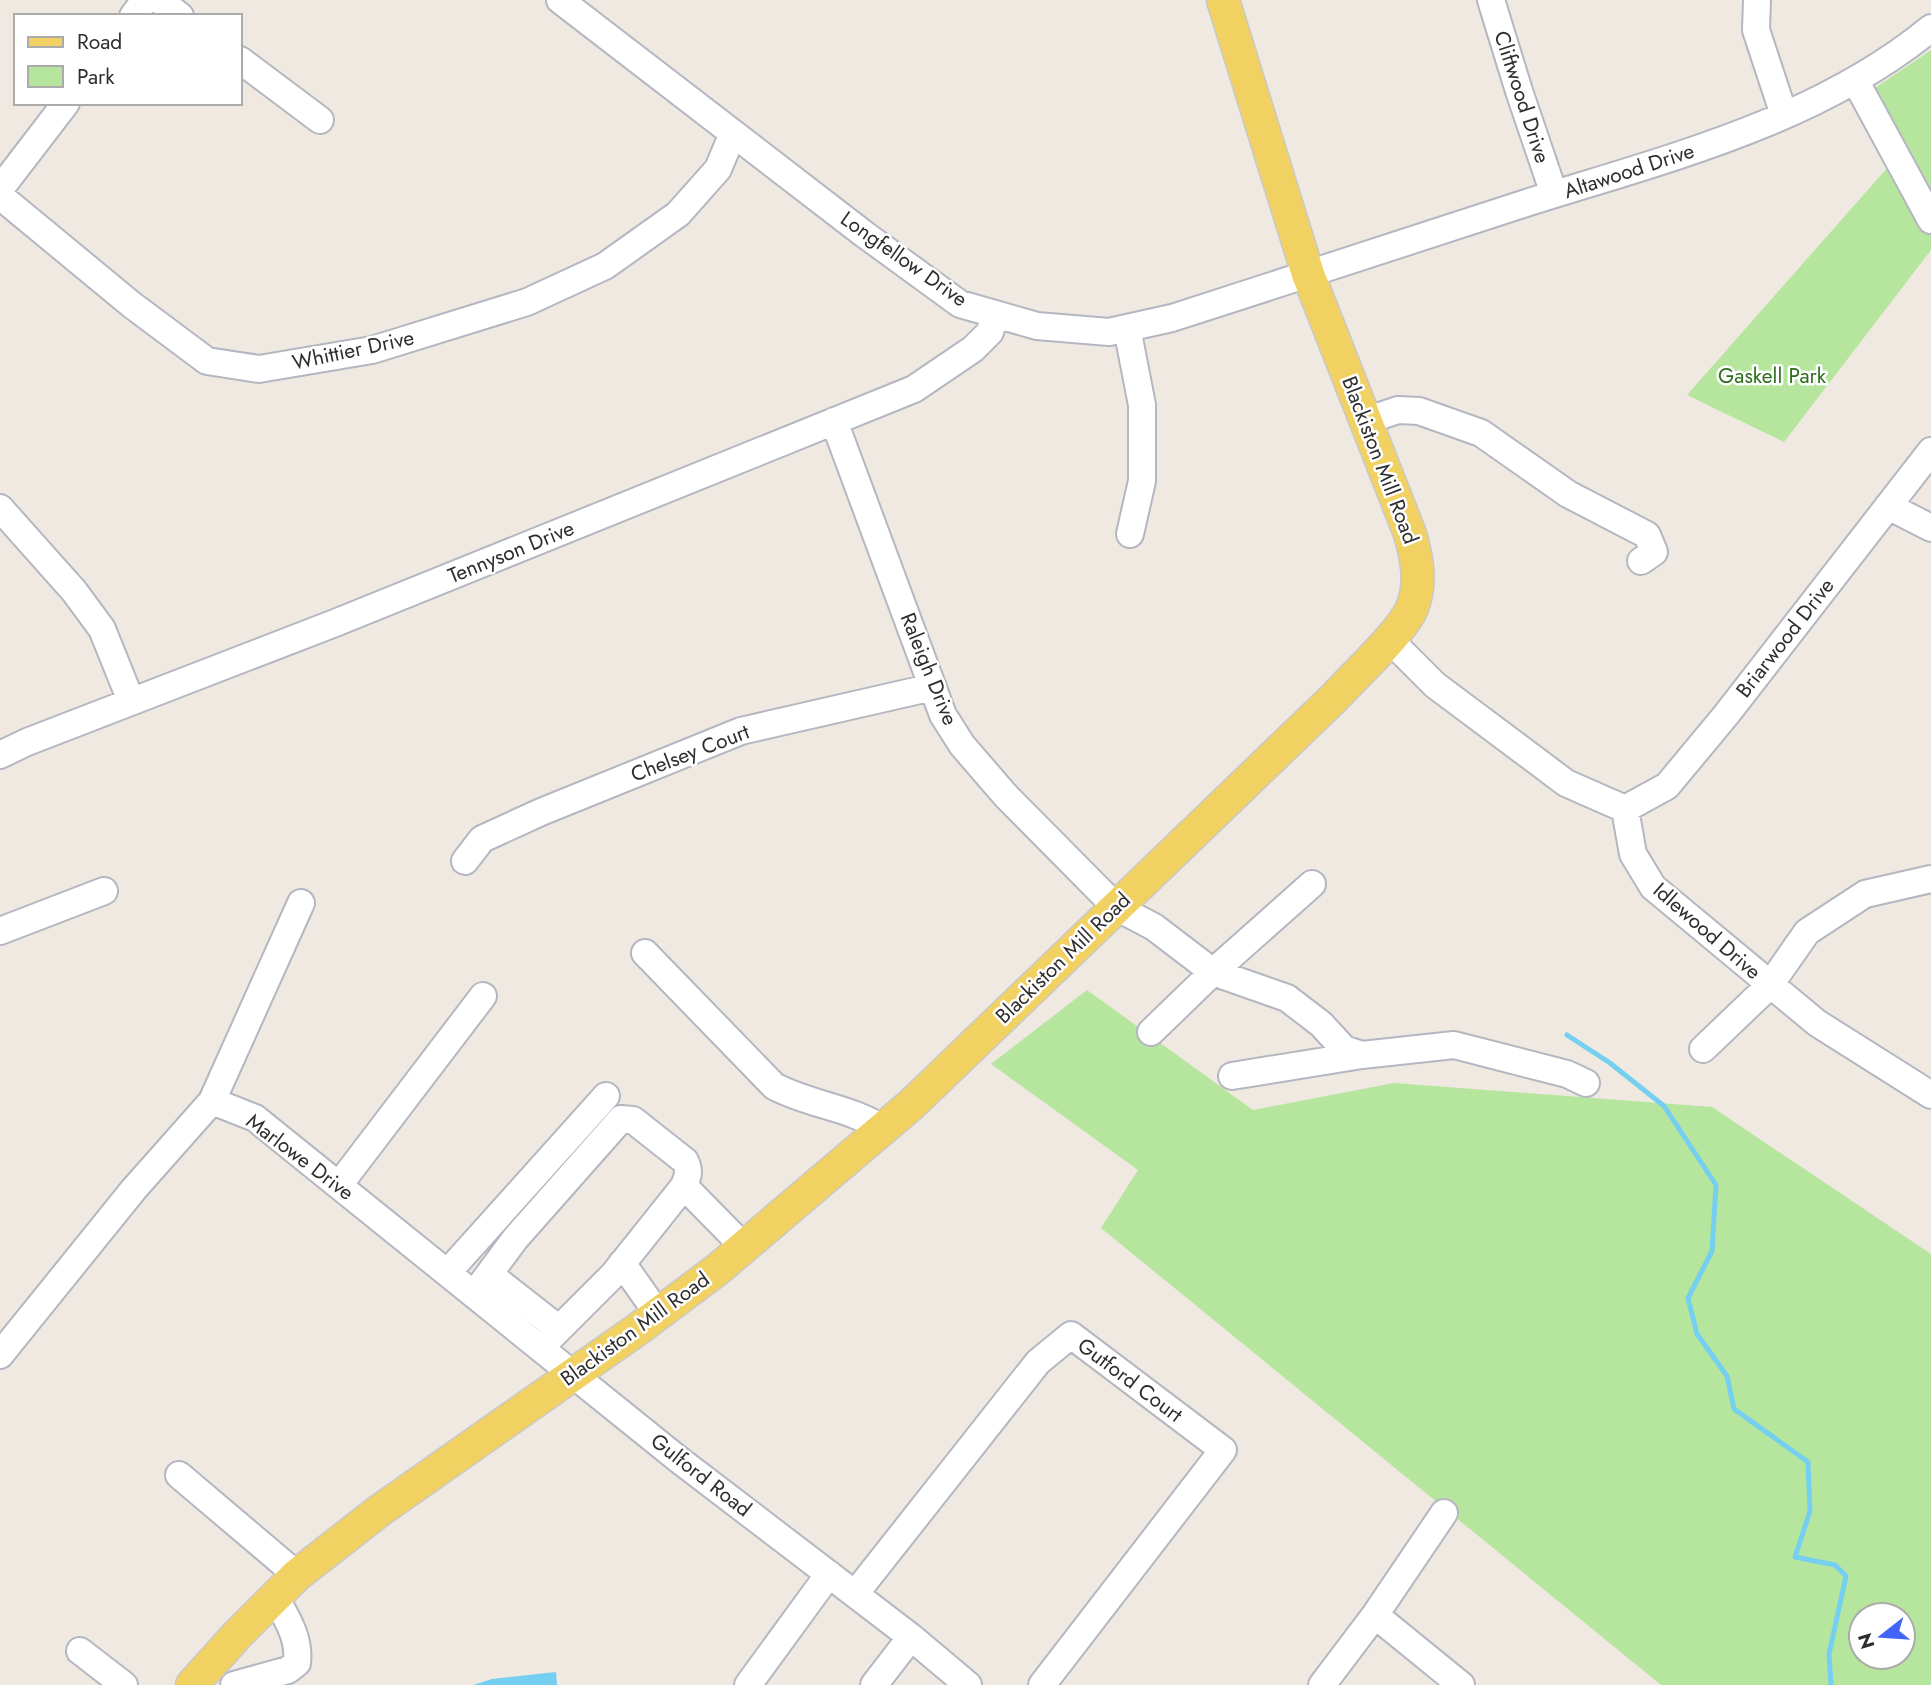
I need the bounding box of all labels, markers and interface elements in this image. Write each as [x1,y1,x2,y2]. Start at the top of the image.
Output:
legend [14,14,242,105]
text: Road [77,27,122,57]
street label: Cliftwood Drive [1486,27,1558,167]
text: Park [77,62,115,92]
street label: Altawood Drive [1560,136,1698,206]
street label: Longfellow Drive [834,204,974,314]
street label: Whittier Drive [289,322,417,378]
park label: Gaskell Park [1718,361,1827,391]
street label: Blackiston Mill Road [1334,372,1426,548]
street label: Tennyson Drive [443,513,579,591]
street label: Briarwood Drive [1729,572,1841,704]
street label: Raleigh Drive [893,608,965,730]
street label: Chelsey Court [626,717,754,789]
street label: Idlewood Drive [1646,876,1768,986]
street label: Blackiston Mill Road [989,886,1137,1030]
street label: Marlowe Drive [240,1106,360,1208]
street label: Blackiston Mill Road [554,1265,716,1393]
street label: Gutford Court [1071,1331,1189,1429]
street label: Gulford Road [644,1426,758,1524]
north arrow [1847,1601,1917,1671]
text: N [1851,1630,1881,1652]

